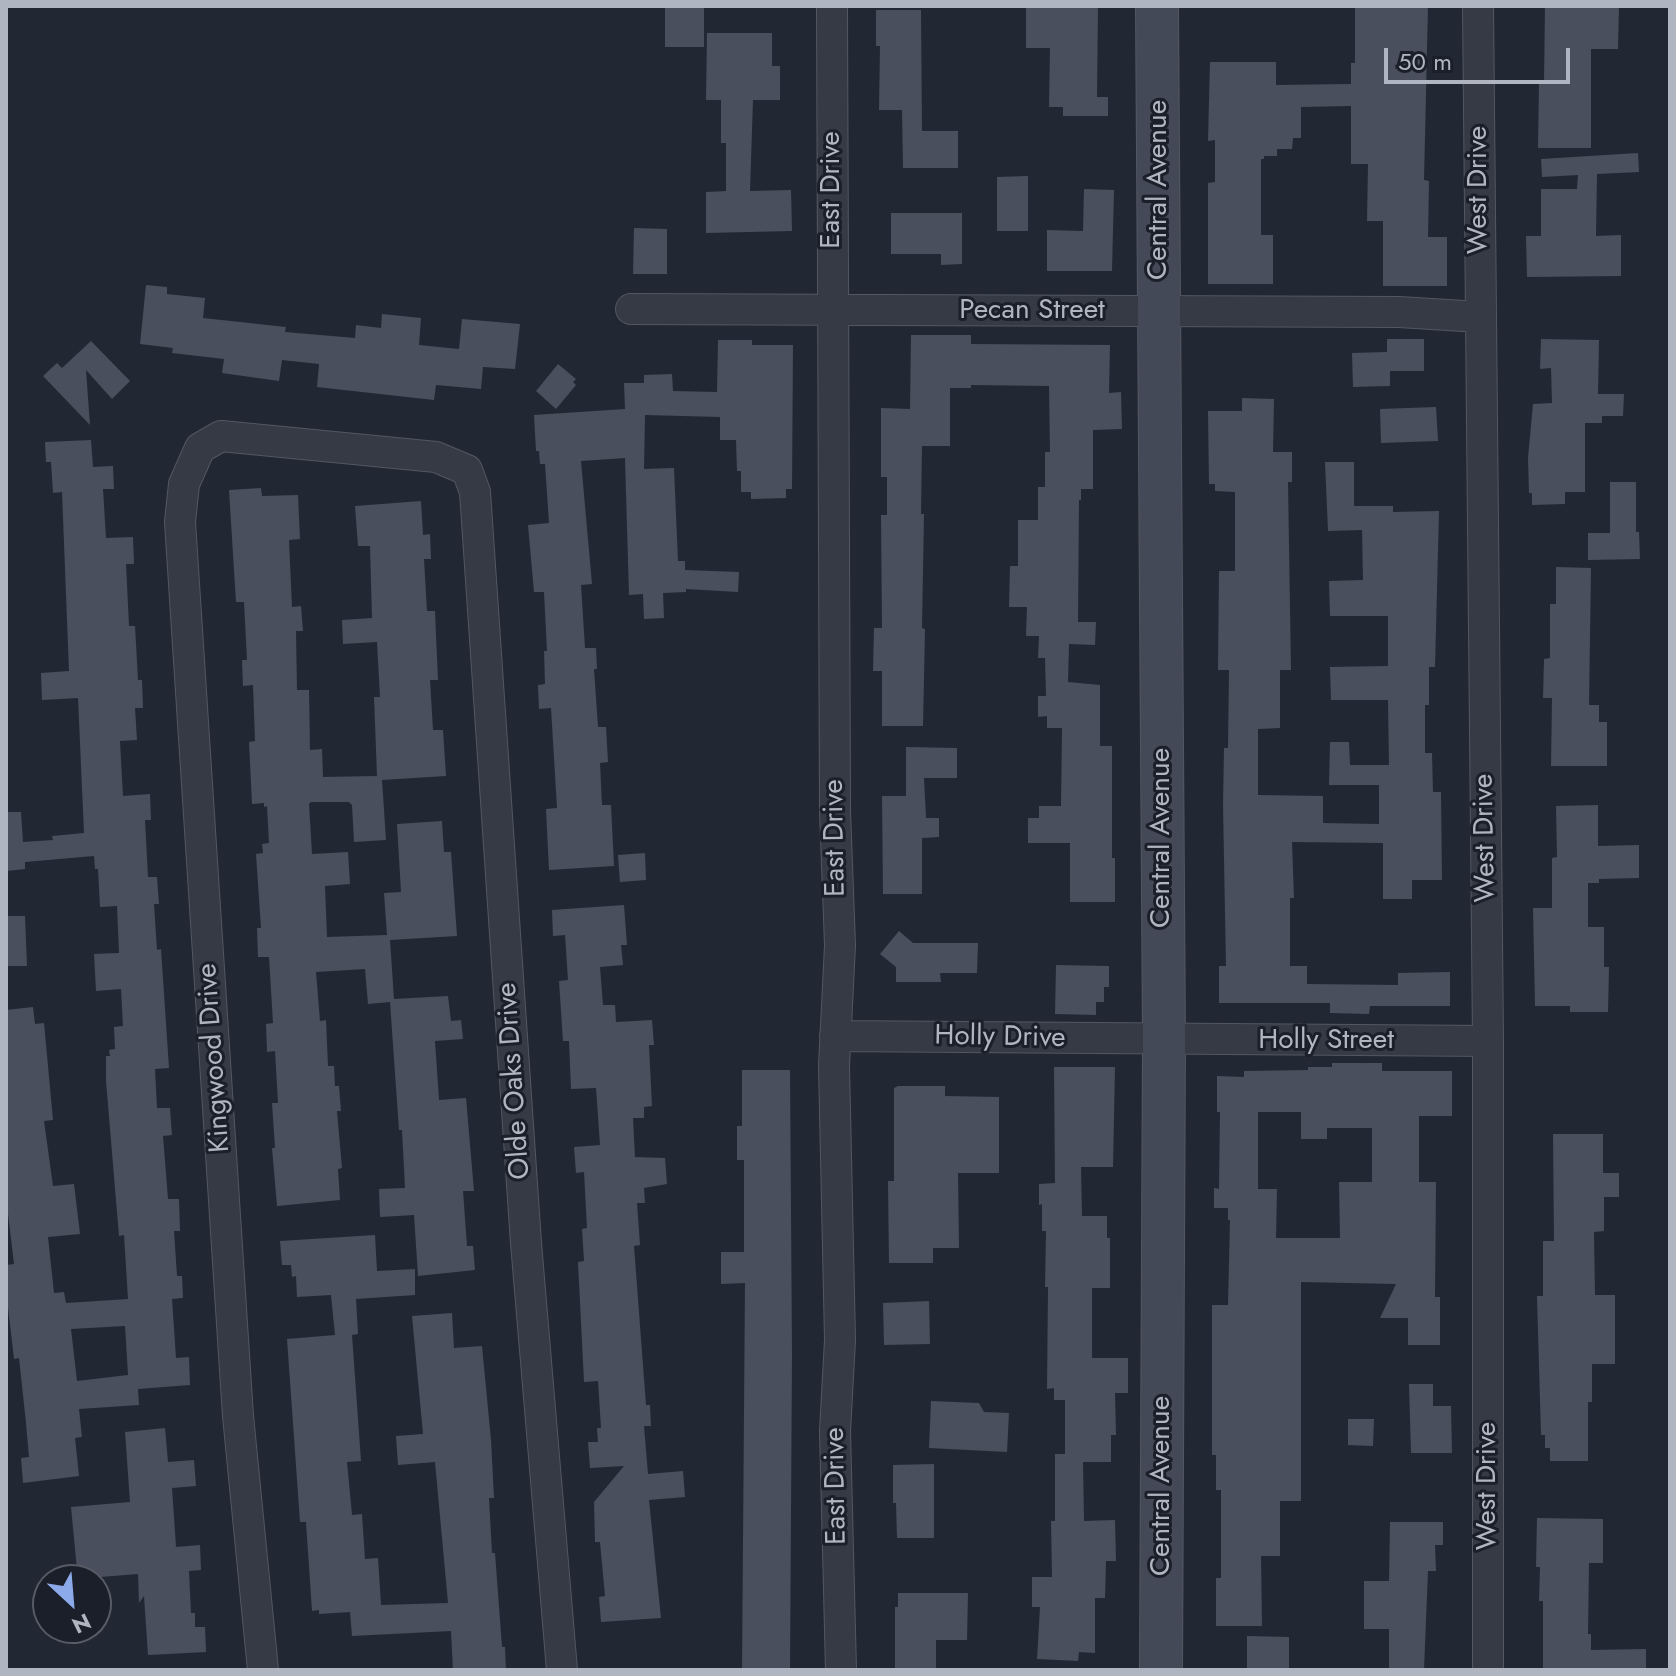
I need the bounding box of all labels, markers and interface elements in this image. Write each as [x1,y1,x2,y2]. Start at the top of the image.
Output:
scale bar [1388,32,1574,82]
text: 50 m [1398,44,1452,79]
street label: Central Avenue [1142,100,1176,280]
street label: West Drive [1462,126,1496,254]
street label: East Drive [815,131,849,249]
street label: Pecan Street [959,294,1105,328]
street label: Central Avenue [1145,748,1179,928]
street label: West Drive [1468,773,1504,903]
street label: East Drive [818,779,854,897]
street label: Kingwood Drive [192,962,238,1154]
street label: Olde Oaks Drive [491,981,539,1181]
street label: Holly Drive [934,1020,1066,1056]
street label: Holly Street [1258,1024,1394,1058]
street label: Central Avenue [1145,1396,1179,1576]
street label: West Drive [1471,1422,1505,1550]
street label: East Drive [819,1427,855,1545]
north arrow [32,1564,112,1644]
text: N [67,1606,97,1642]

